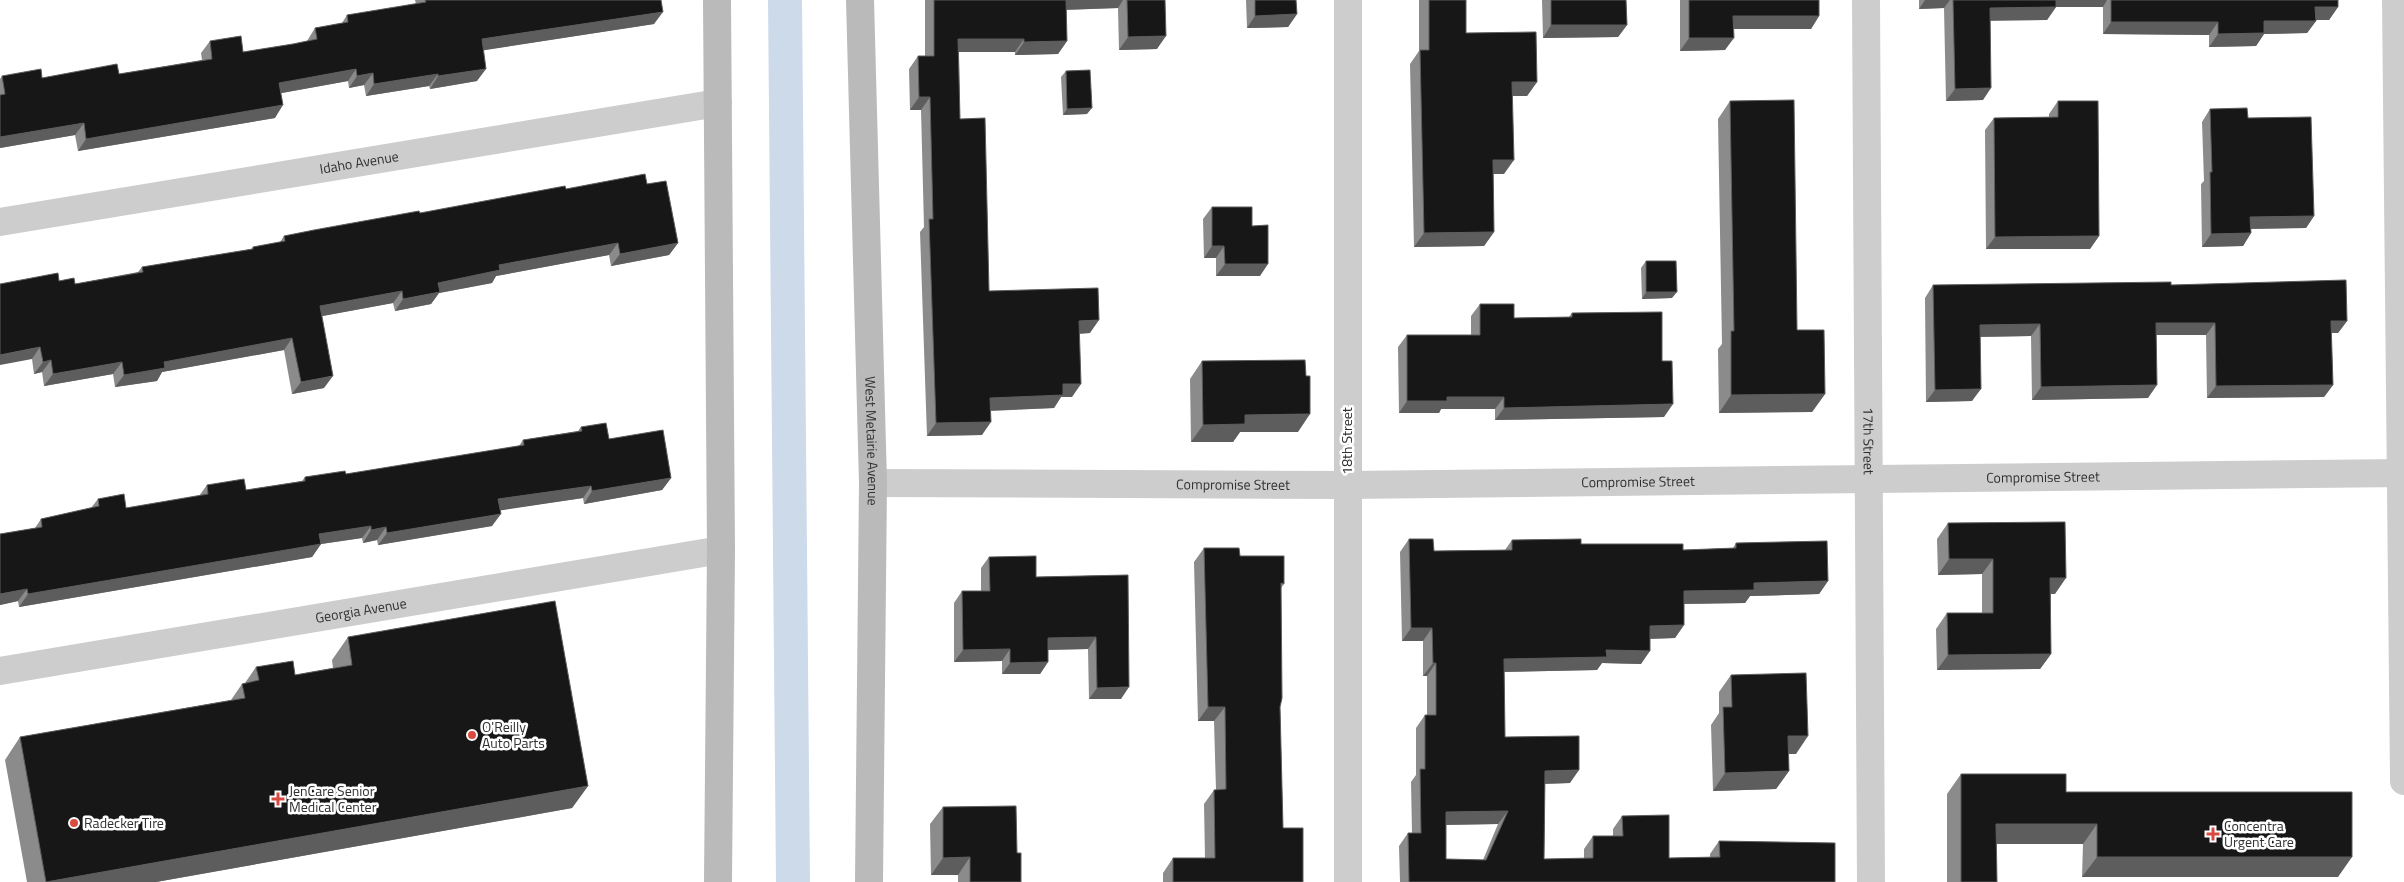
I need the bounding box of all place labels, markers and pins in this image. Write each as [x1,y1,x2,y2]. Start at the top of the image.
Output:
place label: O'Reilly Auto Parts [482,716,545,753]
marker: O'Reilly Auto Parts [466,729,478,741]
place label: JenCare Senior Medical Center [289,780,377,817]
marker: JenCare Senior Medical Center [271,792,285,806]
place label: Radecker Tire [84,812,164,833]
place label: Concentra Urgent Care [2224,815,2294,852]
marker: Radecker Tire [68,817,80,829]
marker: Concentra Urgent Care [2206,827,2220,841]

